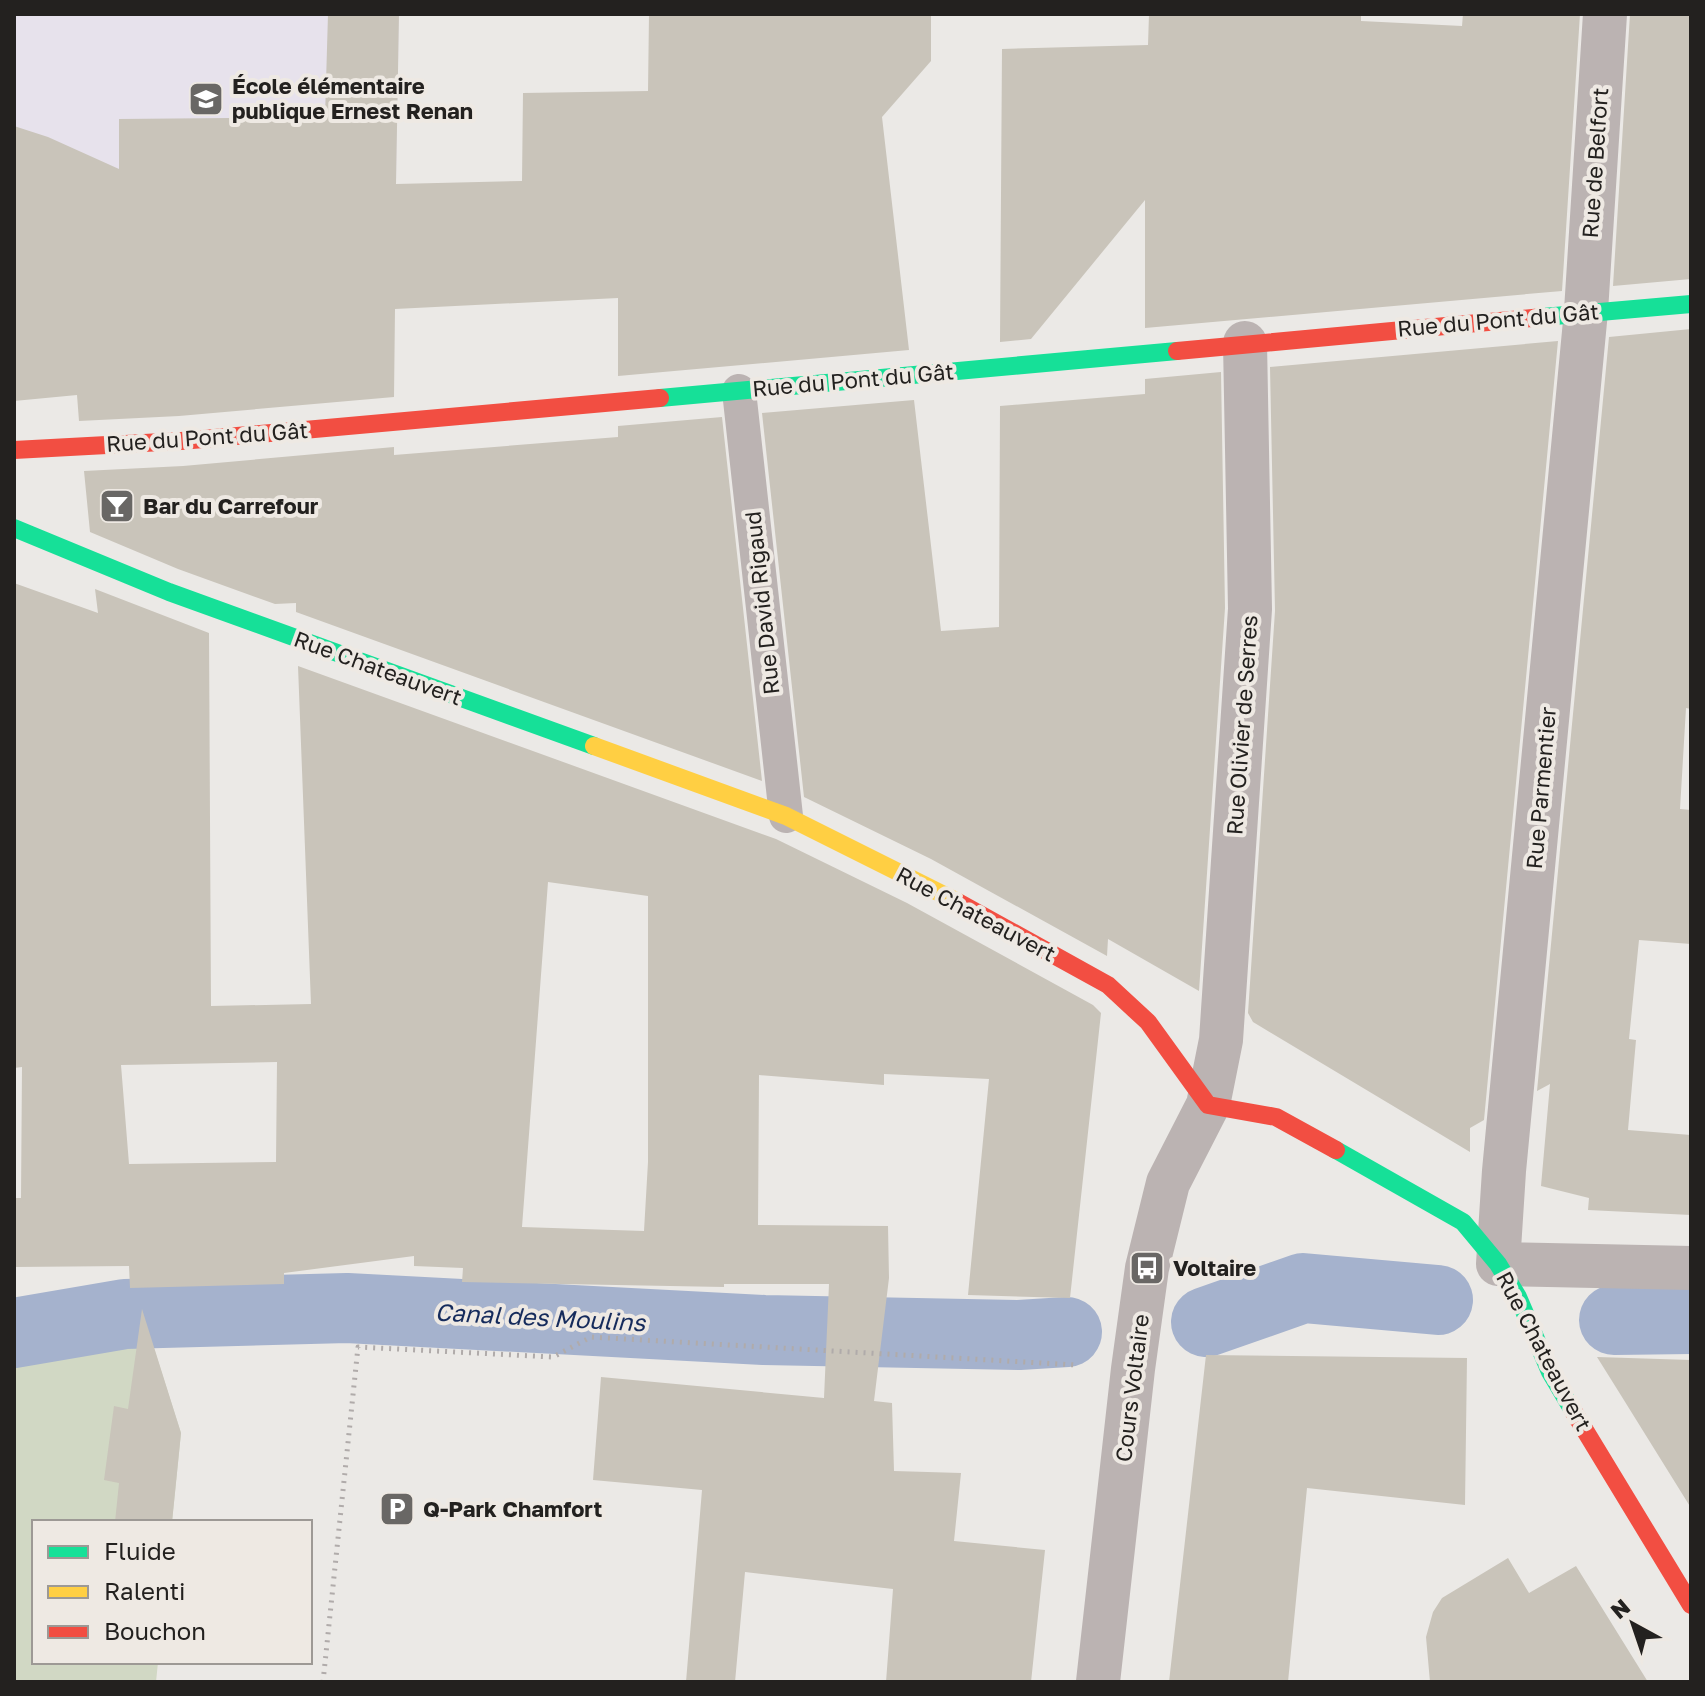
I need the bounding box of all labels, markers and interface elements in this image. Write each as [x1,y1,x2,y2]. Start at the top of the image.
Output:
place label: École élémentaire publique Ernest Renan [232,72,473,124]
school or university icon: École élémentaire publique Ernest Renan [187,80,225,118]
street label: Rue de Belfort [1576,87,1613,239]
street label: Rue du Pont du Gât [1396,297,1600,342]
street label: Rue du Pont du Gât [751,357,955,402]
street label: Rue du Pont du Gât [105,416,309,457]
bar icon: Bar du Carrefour [98,487,136,525]
place label: Bar du Carrefour [143,492,319,519]
street label: Rue David Rigaud [738,510,785,696]
street label: Rue Olivier de Serres [1220,614,1263,836]
street label: Rue Chateauvert [291,625,466,710]
street label: Rue Parmentier [1520,705,1561,870]
street label: Rue Chateauvert [892,860,1061,967]
bus stop icon: Voltaire [1128,1249,1166,1287]
place label: Voltaire [1173,1254,1256,1281]
street label: Rue Chateauvert [1491,1266,1598,1435]
water label: Canal des Moulins [434,1297,647,1337]
street label: Cours Voltaire [1109,1313,1154,1463]
parking icon: Q-Park Chamfort [378,1490,416,1528]
place label: Q-Park Chamfort [423,1495,602,1522]
legend [32,1520,312,1664]
text: Fluide [104,1536,176,1565]
text: Ralenti [104,1576,186,1605]
north arrow [1593,1584,1673,1664]
text: N [1605,1593,1635,1624]
text: Bouchon [104,1616,206,1645]

